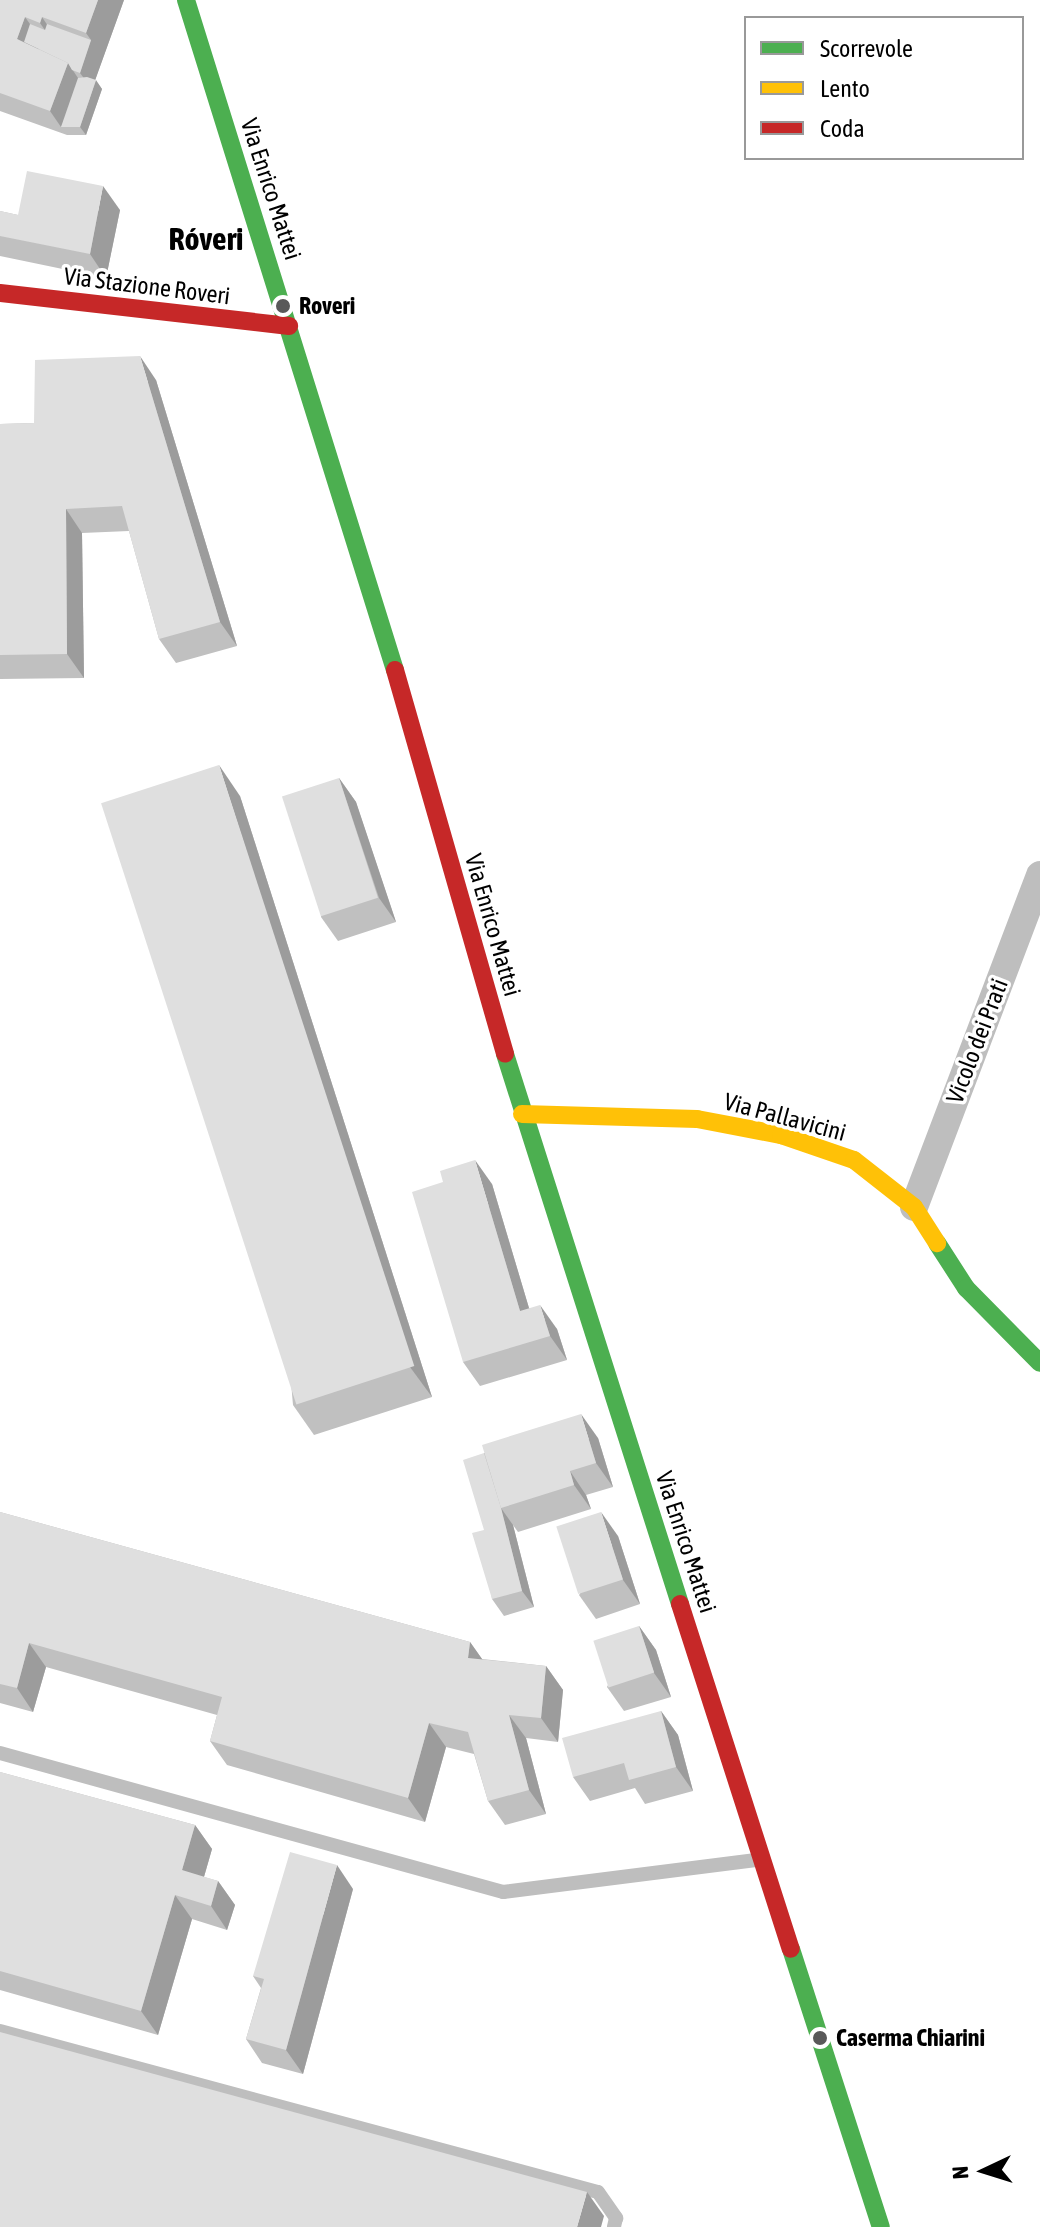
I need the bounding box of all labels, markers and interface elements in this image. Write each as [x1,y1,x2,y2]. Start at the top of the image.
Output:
legend [744,16,1024,160]
text: Scorrevole [820,35,913,62]
text: Lento [820,75,870,102]
street label: Via Enrico Mattei [235,115,307,263]
text: Coda [820,115,865,142]
district label: Róveri [169,220,243,258]
street label: Via Stazione Roveri [62,262,232,310]
place label: Roveri [299,292,355,320]
marker: Roveri [274,297,292,315]
street label: Via Enrico Mattei [459,850,527,1000]
street label: Vicolo dei Prati [940,975,1014,1107]
street label: Via Pallavicini [721,1087,849,1147]
street label: Via Enrico Mattei [650,1468,722,1616]
place label: Caserma Chiarini [836,2024,985,2052]
marker: Caserma Chiarini [811,2029,829,2047]
north arrow [944,2131,1024,2211]
text: N [947,2165,973,2180]

